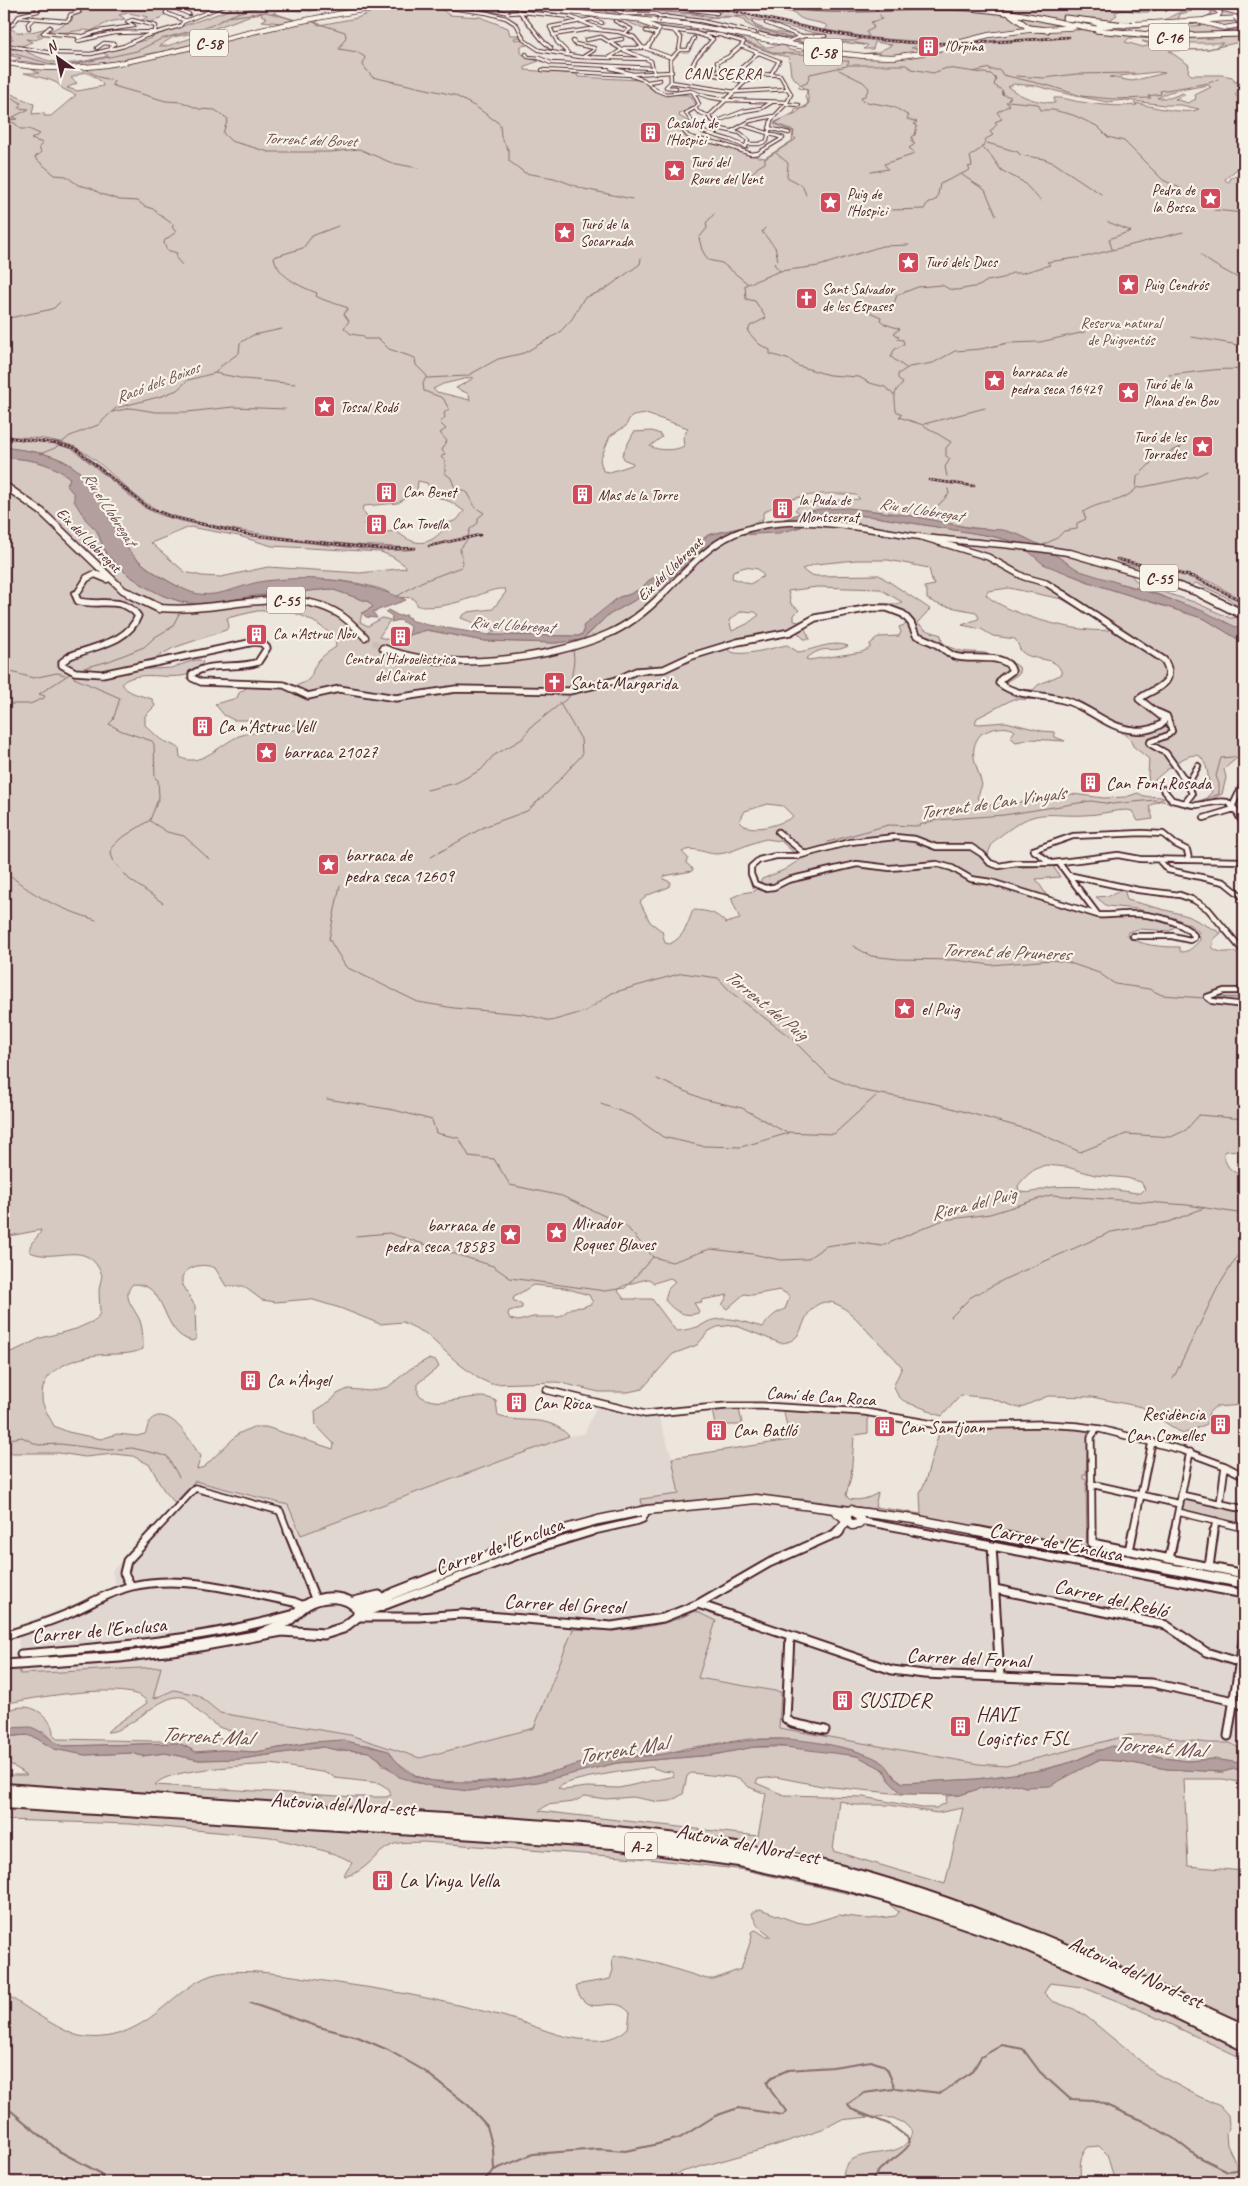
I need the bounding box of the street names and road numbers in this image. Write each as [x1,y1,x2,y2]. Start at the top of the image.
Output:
road number: C-16 [1149,24,1189,51]
road number: C-58 [190,29,228,56]
road number: C-58 [804,38,842,66]
street label: Eix del Llobregat [52,504,126,578]
street label: Eix del Llobregat [634,532,709,605]
road number: C-55 [1140,564,1178,592]
road number: C-55 [267,586,305,614]
street label: Camí de Can Roca [766,1381,878,1411]
street label: Carrer de l'Enclusa [431,1510,568,1581]
street label: Carrer de l'Enclusa [987,1516,1126,1568]
street label: Carrer del Rebló [1052,1572,1173,1624]
street label: Carrer del Gresol [503,1588,628,1620]
street label: Carrer de l'Enclusa [31,1611,169,1649]
street label: Carrer del Fornal [906,1642,1033,1674]
street label: Autovia del Nord-est [270,1786,418,1822]
street label: Autovia del Nord-est [674,1817,824,1871]
road number: A-2 [625,1832,657,1860]
street label: Autovia del Nord-est [1065,1930,1209,2015]

